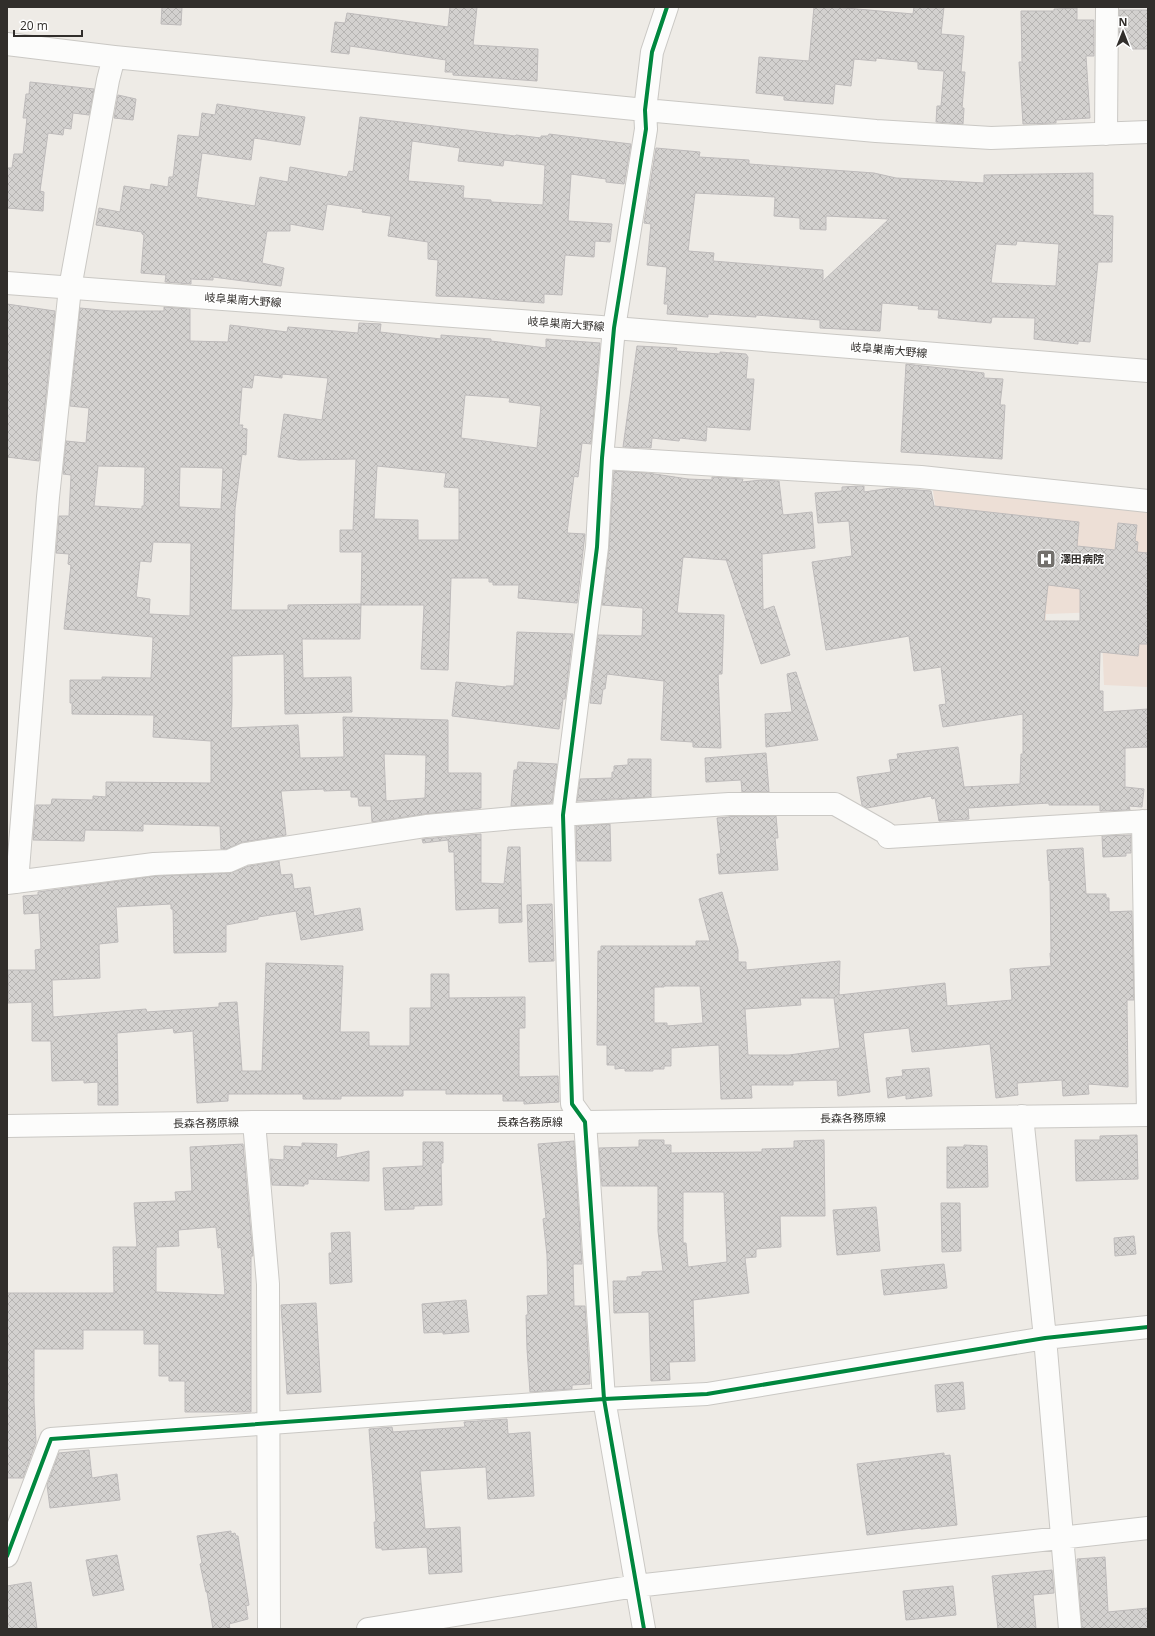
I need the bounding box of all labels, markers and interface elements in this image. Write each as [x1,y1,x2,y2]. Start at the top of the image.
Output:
scale bar [14,12,82,38]
north arrow [1103,12,1143,52]
text: N [1119,14,1127,29]
text: 20 m [20,17,48,34]
street label: 岐阜巣南大野線 [204,289,282,310]
street label: 岐阜巣南大野線 [527,313,605,334]
street label: 岐阜巣南大野線 [850,339,928,360]
hospital icon: 澤田病院 [1035,548,1057,570]
place label: 澤田病院 [1060,551,1104,566]
street label: 長森各務原線 [820,1109,886,1126]
street label: 長森各務原線 [173,1114,239,1131]
street label: 長森各務原線 [497,1114,563,1129]

